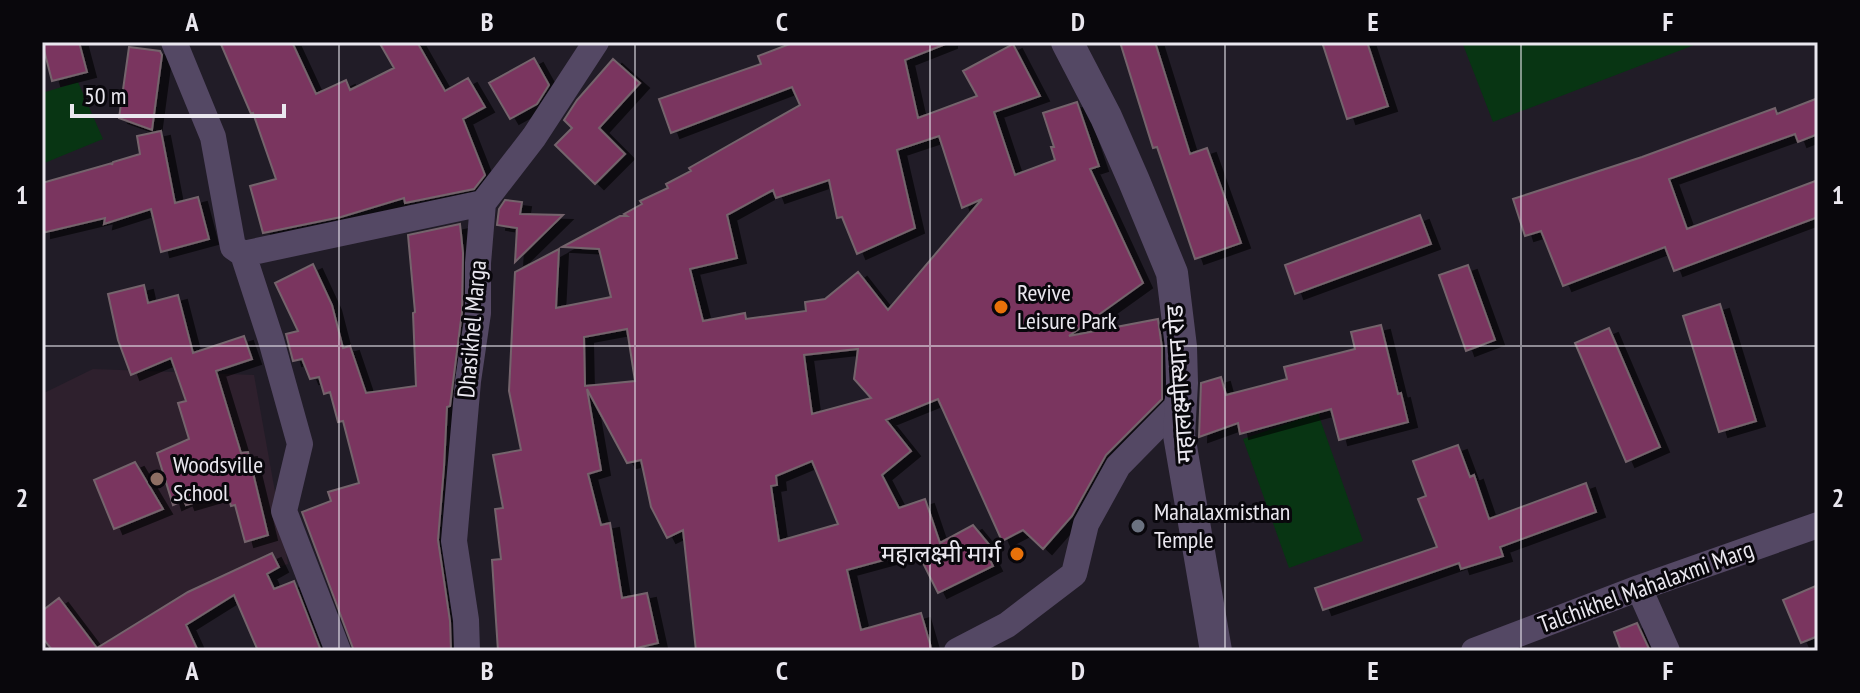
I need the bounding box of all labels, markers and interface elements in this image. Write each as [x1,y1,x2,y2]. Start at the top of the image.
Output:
text: A [184,5,199,38]
text: B [481,5,494,38]
text: C [776,5,788,38]
text: D [1071,5,1085,38]
text: E [1367,5,1379,38]
text: F [1663,5,1674,38]
scale bar [72,68,284,118]
text: 50 m [84,80,126,111]
text: 1 [16,178,28,211]
text: 1 [1832,178,1844,211]
street label: Dhasikhel Marga [450,259,493,399]
place label: Revive Leisure Park [1017,277,1117,336]
marker: Revive Leisure Park [992,298,1010,316]
street label: महालक्ष्मीस्थान रोड [1158,303,1200,464]
place label: Woodsville School [173,449,263,508]
marker: Woodsville School [148,470,166,488]
text: 2 [16,481,28,514]
text: 2 [1832,481,1844,514]
place label: Mahalaxmisthan Temple [1154,496,1290,555]
marker: Mahalaxmisthan Temple [1129,517,1147,535]
street label: Talchikhel Mahalaxmi Marg [1534,533,1758,640]
place label: महालक्ष्मी मार्ग [881,538,1002,569]
marker: महालक्ष्मी मार्ग [1008,545,1026,563]
text: A [184,654,199,687]
text: B [481,654,494,687]
text: C [776,654,788,687]
text: D [1071,654,1085,687]
text: E [1367,654,1379,687]
text: F [1663,654,1674,687]

